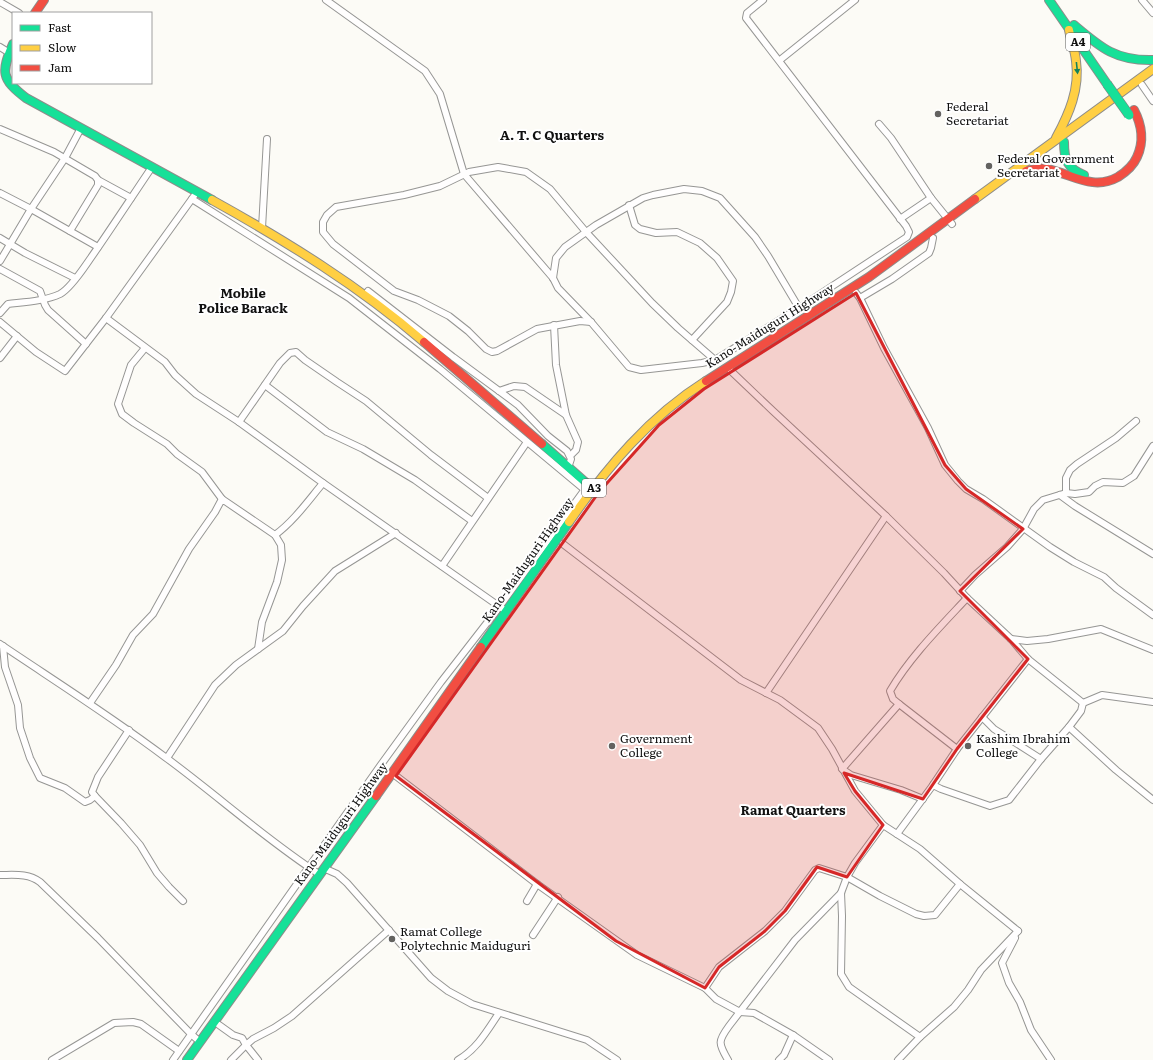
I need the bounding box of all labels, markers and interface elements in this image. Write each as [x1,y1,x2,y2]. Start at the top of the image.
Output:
legend [12,12,152,84]
text: Fast [48,18,72,36]
road number: A4 [1066,33,1090,51]
text: Slow [48,38,77,56]
text: Jam [48,58,73,76]
one-way arrow [1073,62,1080,74]
place label: Federal Secretariat [946,97,1009,129]
marker: Federal Secretariat [933,109,943,119]
district label: A. T. C Quarters [500,125,604,144]
place label: Federal Government Secretariat [997,149,1115,181]
marker: Federal Government Secretariat [984,161,994,171]
street label: Kano-Maiduguri Highway [702,278,837,372]
district label: Mobile Police Barack [198,283,288,317]
road number: A3 [582,479,606,497]
street label: Kano-Maiduguri Highway [477,493,577,626]
place label: Government College [620,729,693,761]
place label: Kashim Ibrahim College [976,729,1071,761]
marker: Government College [607,741,617,751]
marker: Kashim Ibrahim College [963,741,973,751]
street label: Kano-Maiduguri Highway [289,758,391,889]
district label: Ramat Quarters [740,800,846,819]
place label: Ramat College Polytechnic Maiduguri [400,922,531,954]
marker: Ramat College Polytechnic Maiduguri [387,934,397,944]

